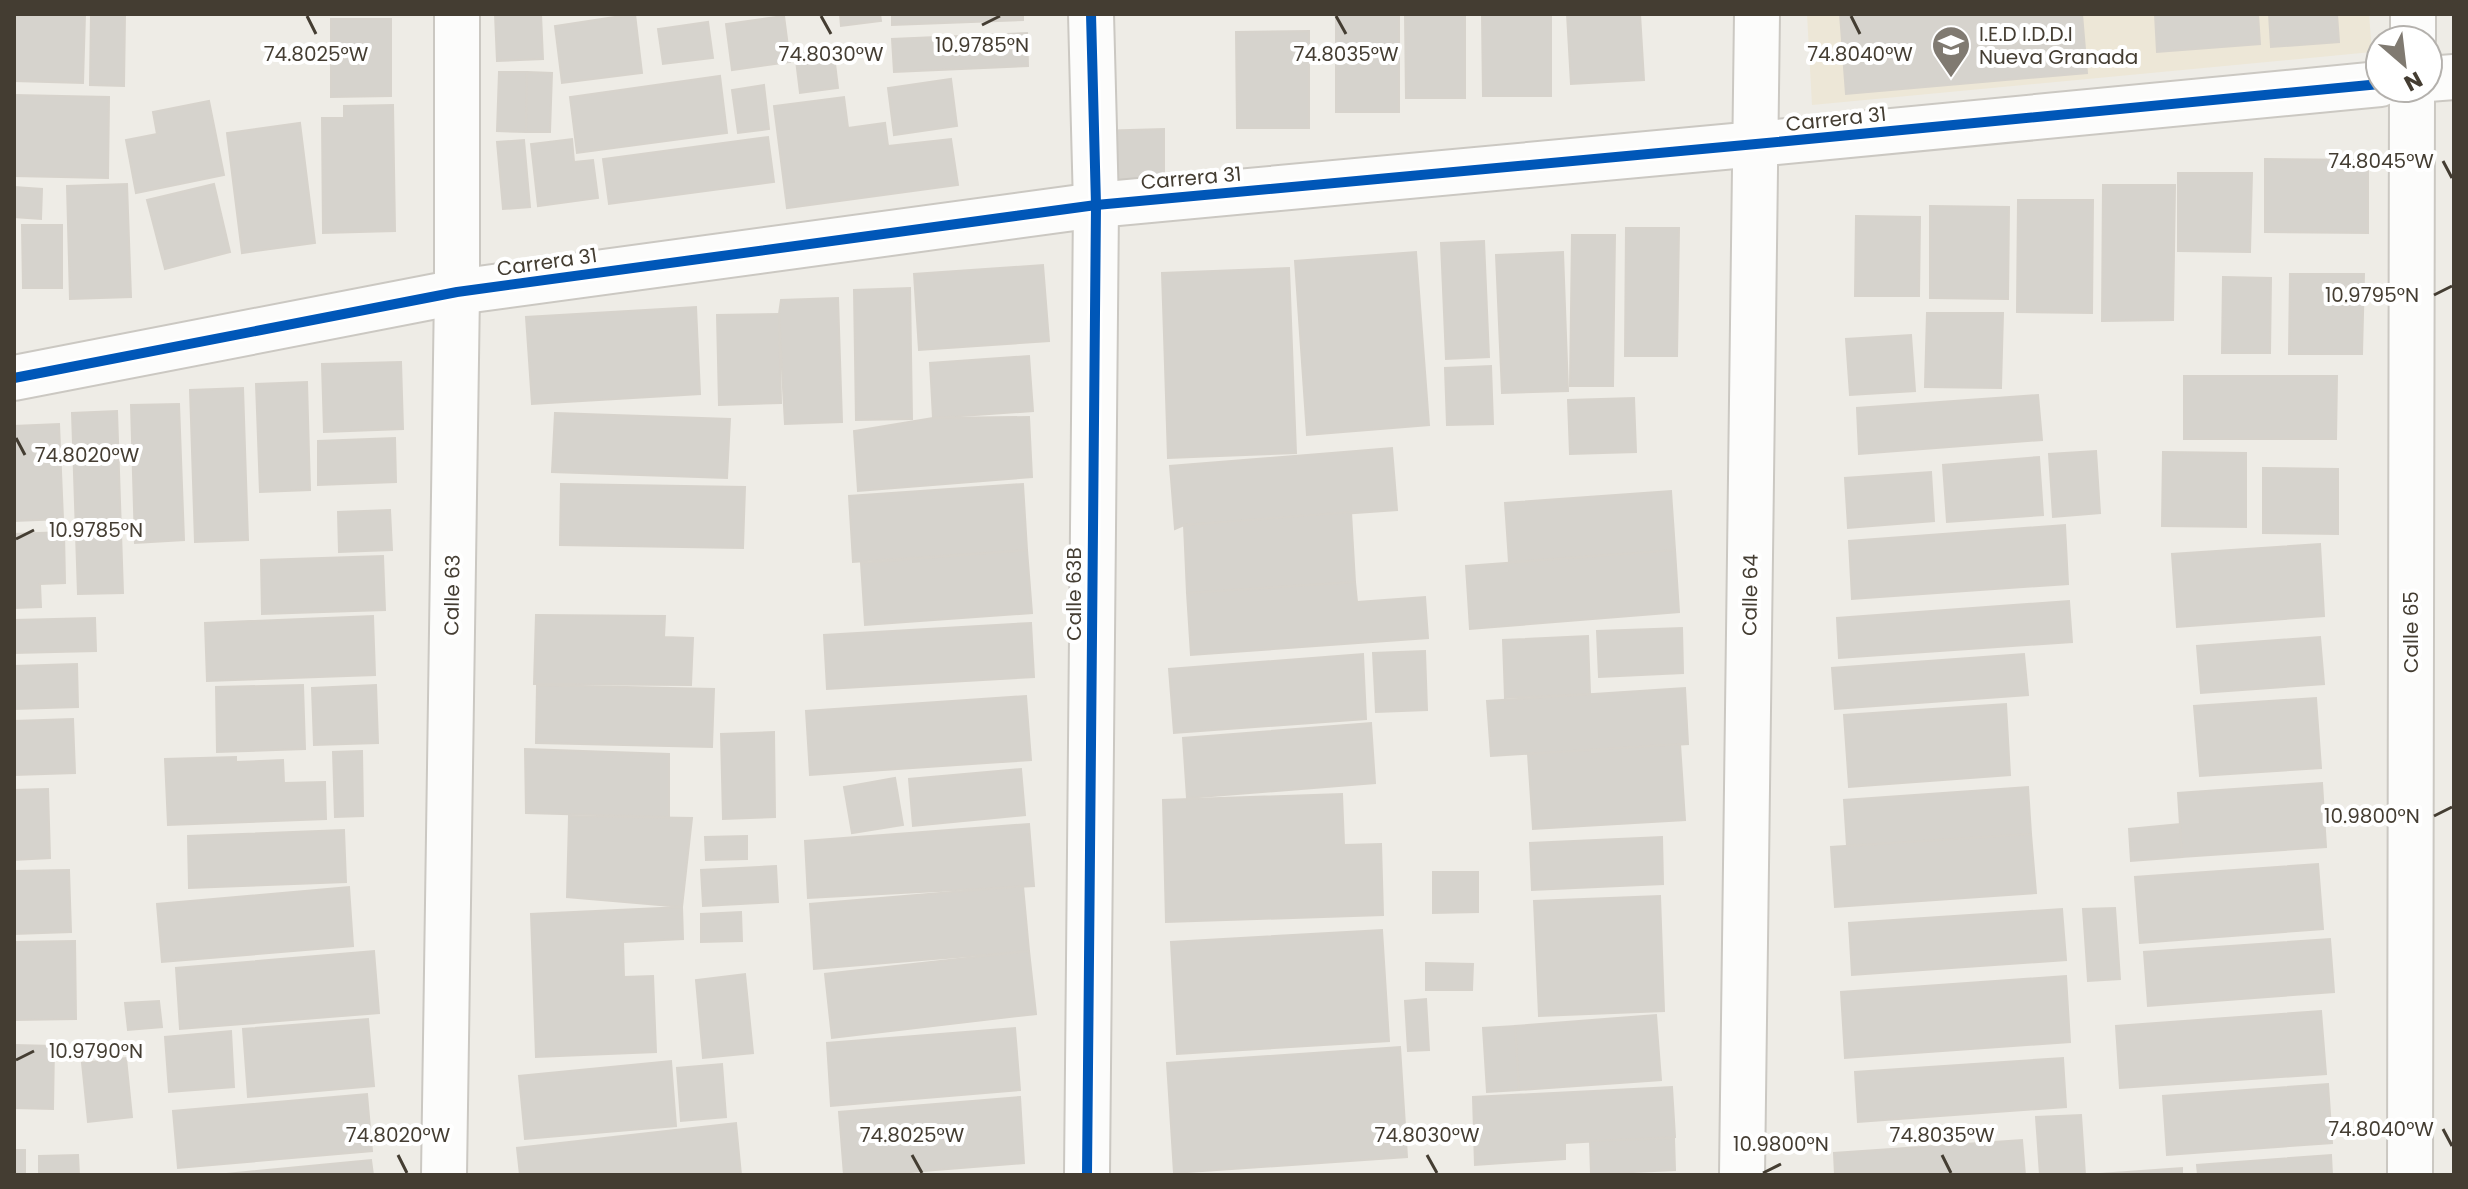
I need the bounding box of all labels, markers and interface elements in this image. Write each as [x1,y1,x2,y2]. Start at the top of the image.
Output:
place label: I.E.D I.D.D.I Nueva Granada [1979,20,2138,71]
school or university icon: I.E.D I.D.D.I Nueva Granada [1930,24,1972,79]
north arrow [2364,24,2444,104]
text: 10.9785°N [935,31,1029,59]
text: 74.8025°W [264,40,369,68]
text: 74.8030°W [779,40,884,68]
text: 74.8035°W [1294,40,1399,68]
text: 74.8040°W [1807,40,1913,68]
text: N [2399,64,2428,99]
street label: Carrera 31 [1784,100,1888,138]
text: 74.8045°W [2328,147,2434,175]
street label: Carrera 31 [1140,160,1242,196]
street label: Carrera 31 [495,241,599,283]
text: 10.9795°N [2325,281,2419,309]
text: 74.8020°W [35,441,140,469]
text: 10.9785°N [49,516,143,544]
street label: Calle 63B [1060,547,1088,641]
street label: Calle 63 [437,554,467,636]
street label: Calle 64 [1735,554,1765,636]
street label: Calle 65 [2397,591,2425,673]
text: 10.9800°N [2324,802,2420,830]
text: 10.9790°N [49,1037,143,1065]
text: 74.8040°W [2328,1115,2434,1143]
text: 74.8020°W [346,1121,451,1149]
text: 74.8025°W [860,1121,965,1149]
text: 74.8030°W [1375,1121,1480,1149]
text: 74.8035°W [1890,1121,1995,1149]
text: 10.9800°N [1733,1130,1829,1158]

